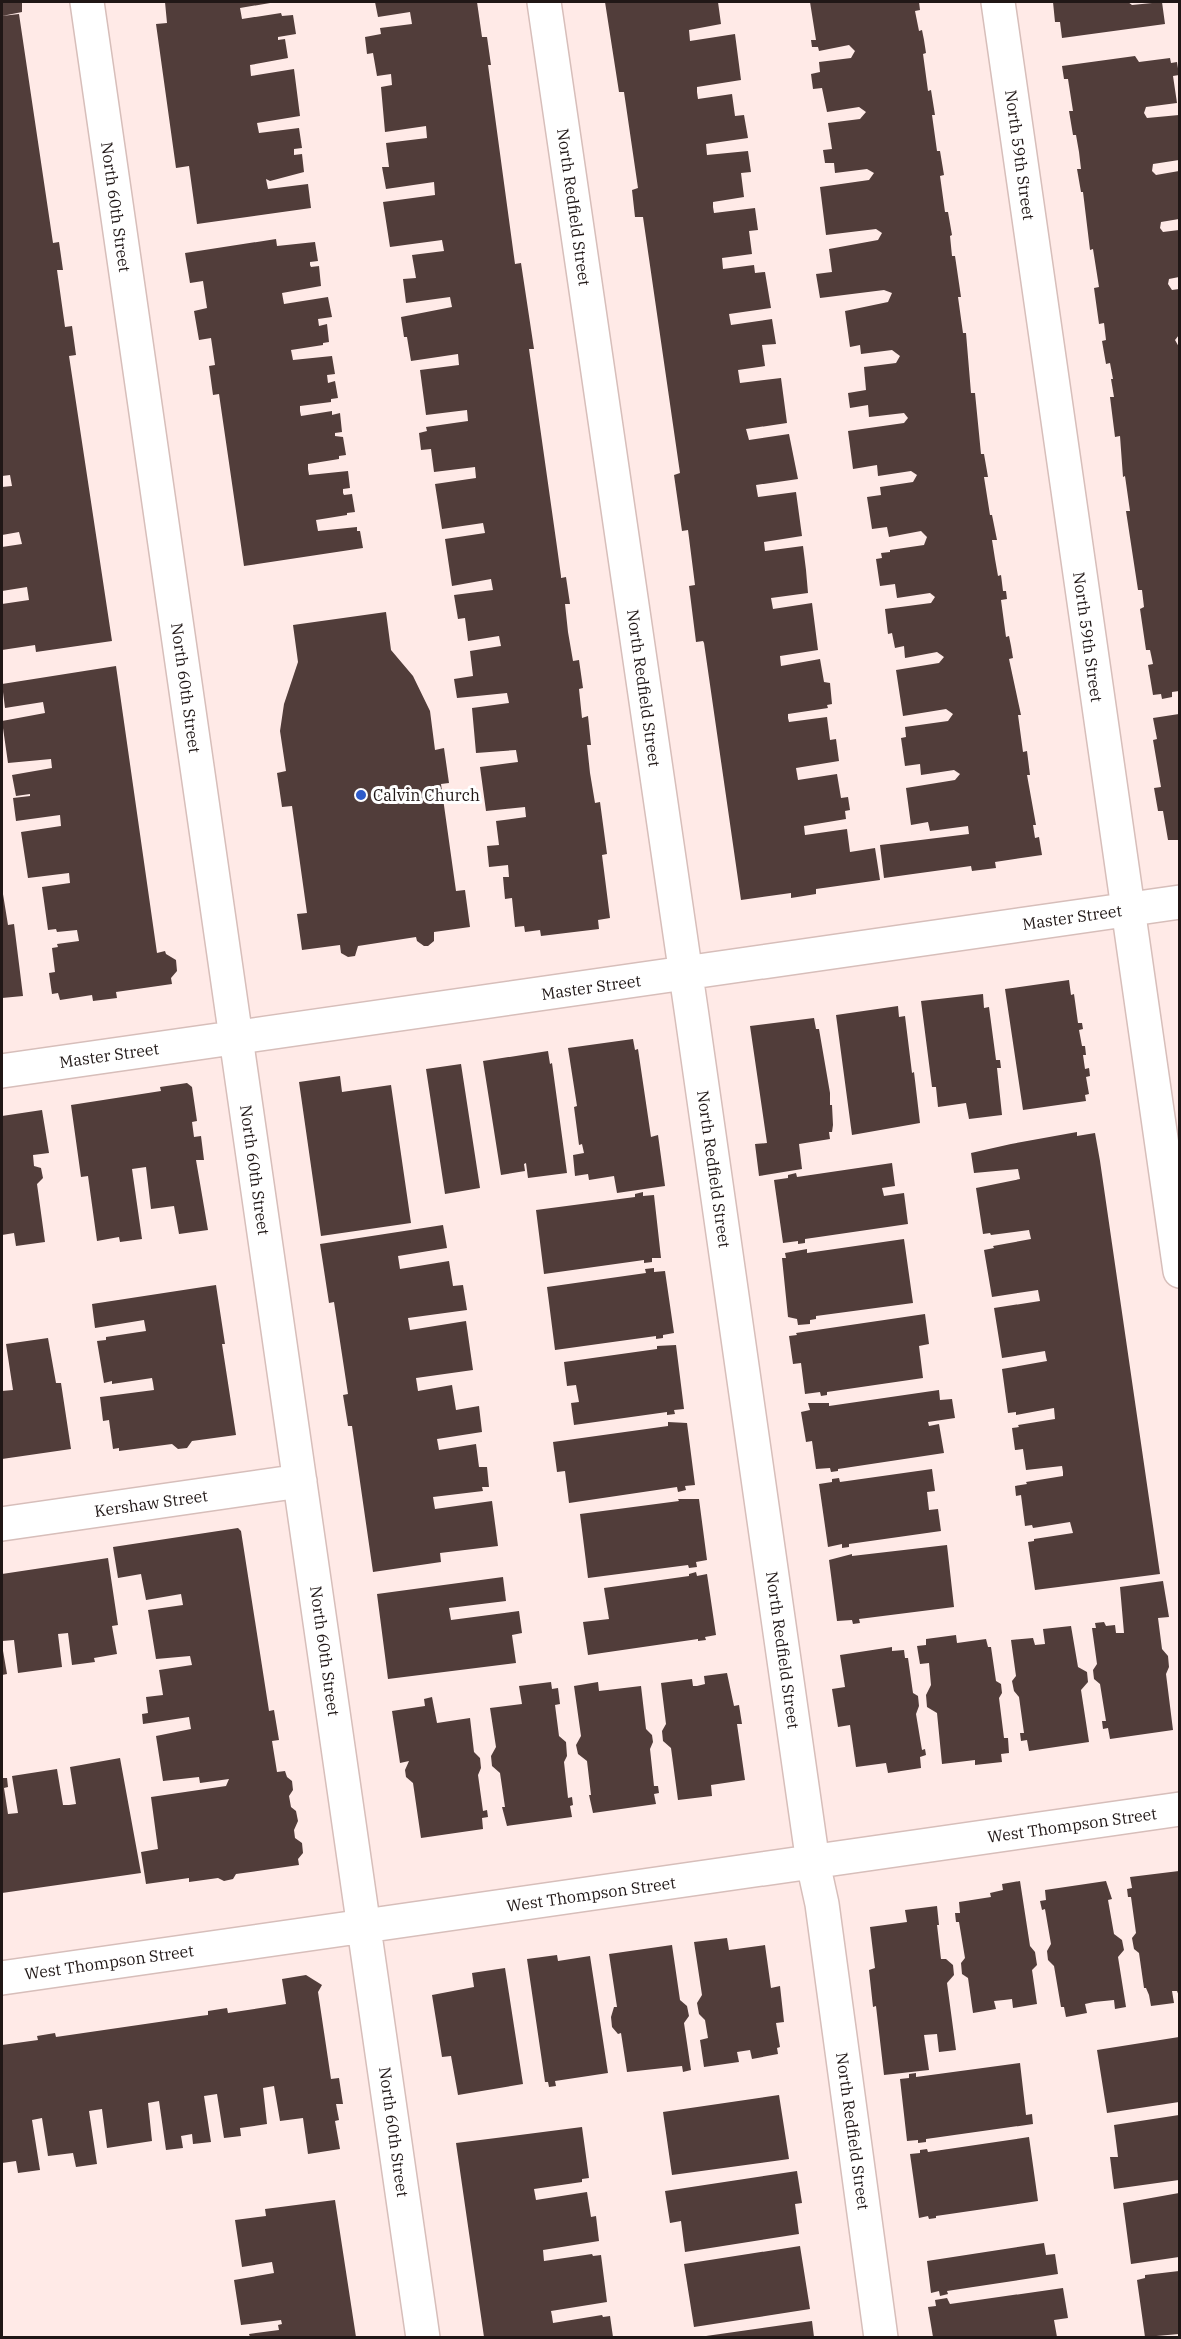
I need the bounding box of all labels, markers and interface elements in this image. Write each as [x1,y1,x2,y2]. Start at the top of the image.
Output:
street label: North 59th Street [1001,89,1039,222]
street label: North Redfield Street [553,127,595,287]
street label: North 60th Street [97,141,135,274]
street label: North 59th Street [1069,571,1107,704]
street label: North Redfield Street [623,608,665,768]
street label: North 60th Street [167,622,205,755]
place label: Calvin Church [373,785,480,805]
marker: Calvin Church [354,788,368,802]
street label: Master Street [1021,900,1123,934]
street label: Master Street [540,970,642,1004]
street label: Master Street [58,1038,160,1072]
street label: North Redfield Street [693,1089,735,1249]
street label: North 60th Street [236,1104,274,1237]
street label: Kershaw Street [93,1485,209,1521]
street label: North Redfield Street [762,1570,804,1730]
street label: North 60th Street [306,1585,344,1718]
street label: West Thompson Street [986,1803,1158,1847]
street label: West Thompson Street [505,1872,677,1916]
street label: West Thompson Street [23,1940,195,1984]
street label: North Redfield Street [832,2051,874,2211]
street label: North 60th Street [375,2066,413,2199]

